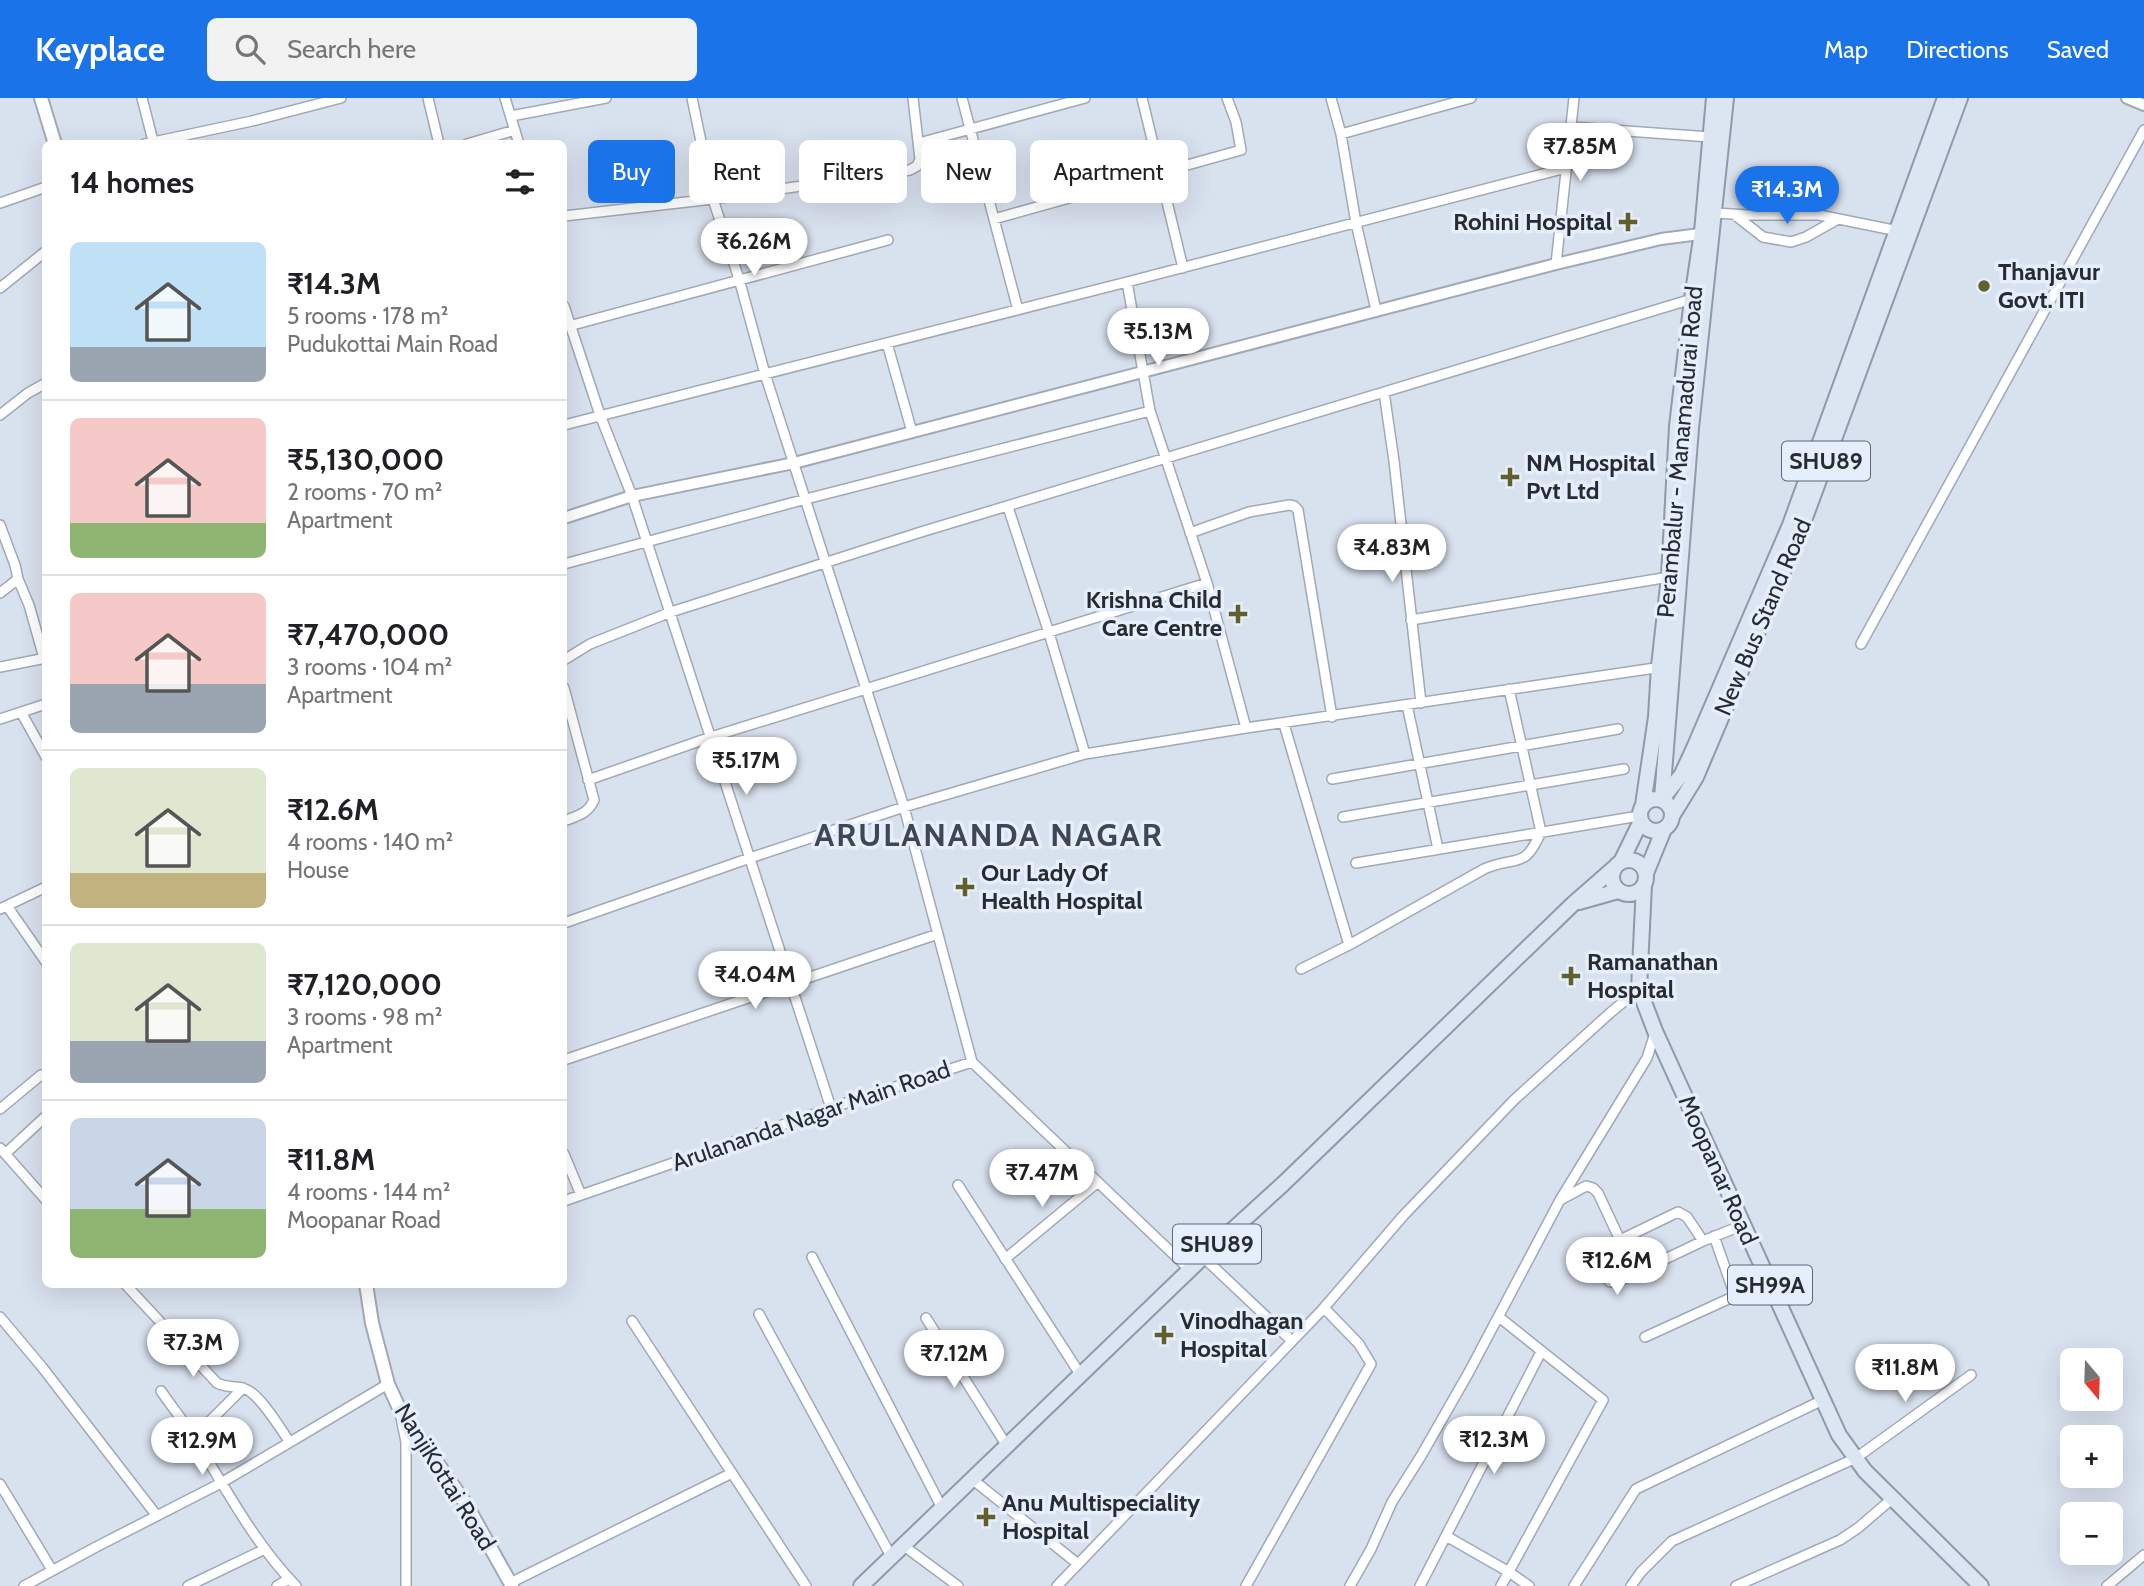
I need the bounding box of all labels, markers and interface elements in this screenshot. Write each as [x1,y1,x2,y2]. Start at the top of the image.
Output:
search box [207,18,697,81]
text: Keyplace [35,29,165,69]
icon: search [231,30,269,68]
text: Search here [287,33,416,65]
text: Map [1824,35,1868,64]
text: Directions [1906,35,2009,64]
text: Saved [2047,35,2109,64]
pin: ₹7.85M [1523,123,1637,183]
text: ₹7.85M [1543,132,1617,160]
chip: Buy [588,140,675,203]
chip: Rent [689,140,785,203]
chip: Filters [799,140,907,203]
chip: New [921,140,1016,203]
chip: Apartment [1030,140,1188,203]
icon: filters [501,163,539,201]
text: 14 homes [70,164,194,201]
pin: ₹14.3M [1730,166,1844,226]
text: ₹14.3M [1751,175,1823,203]
place label: Rohini Hospital [1453,207,1612,236]
marker: Rohini Hospital [1618,212,1638,232]
pin: ₹6.26M [697,218,811,278]
text: ₹6.26M [717,227,791,255]
place label: Thanjavur Govt. ITI [1998,257,2100,314]
text: ₹14.3M [287,265,381,302]
icon: home [126,270,210,354]
marker: Thanjavur Govt. ITI [1976,278,1992,294]
street label: Perambalur - Manamadurai Road [1651,285,1708,619]
text: 5 rooms · 178 m² [287,302,448,330]
pin: ₹5.13M [1101,308,1215,368]
text: ₹5.13M [1123,317,1193,345]
text: Pudukottai Main Road [287,330,498,358]
text: ₹5,130,000 [287,441,444,478]
road number: SHU89 [1782,442,1870,480]
icon: home [126,446,210,530]
place label: NM Hospital Pvt Ltd [1526,448,1655,505]
marker: NM Hospital Pvt Ltd [1500,467,1520,487]
text: 2 rooms · 70 m² [287,478,442,506]
text: Apartment [287,506,392,534]
street label: New Bus Stand Road [1708,514,1817,720]
pin: ₹4.83M [1335,524,1449,584]
text: ₹4.83M [1353,533,1431,561]
place label: Krishna Child Care Centre [1086,585,1222,642]
marker: Krishna Child Care Centre [1228,604,1248,624]
text: ₹7,470,000 [287,616,449,653]
icon: home [126,621,210,705]
text: 3 rooms · 104 m² [287,653,452,681]
text: Apartment [287,681,392,709]
pin: ₹5.17M [689,738,803,797]
text: ₹5.17M [712,746,780,774]
text: ₹12.6M [287,791,379,828]
icon: home [126,796,210,880]
district label: ARULANANDA NAGAR [814,815,1164,854]
text: 4 rooms · 140 m² [287,828,453,856]
text: House [287,856,349,884]
place label: Our Lady Of Health Hospital [981,858,1143,915]
marker: Our Lady Of Health Hospital [955,877,975,897]
place label: Ramanathan Hospital [1587,947,1718,1004]
pin: ₹4.04M [698,951,812,1011]
text: ₹4.04M [714,960,796,988]
text: ₹7,120,000 [287,966,442,1003]
marker: Ramanathan Hospital [1561,966,1581,986]
icon: home [126,971,210,1055]
text: 3 rooms · 98 m² [287,1003,442,1031]
text: Apartment [287,1031,392,1059]
street label: Arulananda Nagar Main Road [668,1054,954,1177]
street label: Moopanar Road [1673,1091,1764,1249]
text: ₹11.8M [287,1141,375,1178]
icon: home [126,1146,210,1230]
pin: ₹7.47M [985,1150,1099,1209]
text: ₹7.47M [1005,1158,1079,1186]
text: 4 rooms · 144 m² [287,1178,450,1206]
text: Moopanar Road [287,1206,441,1234]
road number: SHU89 [1173,1224,1261,1264]
pin: ₹12.6M [1560,1238,1674,1297]
text: ₹12.6M [1582,1246,1652,1274]
road number: SH99A [1728,1266,1812,1304]
place label: Vinodhagan Hospital [1180,1306,1304,1363]
pin: ₹7.3M [144,1320,242,1379]
marker: Vinodhagan Hospital [1154,1325,1174,1345]
text: ₹7.3M [163,1328,223,1356]
pin: ₹7.12M [897,1330,1011,1390]
text: ₹7.12M [920,1339,988,1367]
pin: ₹11.8M [1848,1344,1962,1404]
north arrow [2060,1348,2123,1410]
map controls [2060,1348,2123,1565]
text: ₹11.8M [1871,1353,1939,1381]
street label: NanjiKottai Road [389,1398,502,1555]
pin: ₹12.3M [1437,1416,1551,1476]
pin: ₹12.9M [145,1418,259,1477]
text: ₹12.3M [1459,1425,1529,1453]
button: + [2060,1425,2123,1488]
text: ₹12.9M [167,1426,237,1454]
place label: Anu Multispeciality Hospital [1002,1488,1200,1545]
button: − [2060,1502,2123,1565]
marker: Anu Multispeciality Hospital [976,1507,996,1527]

